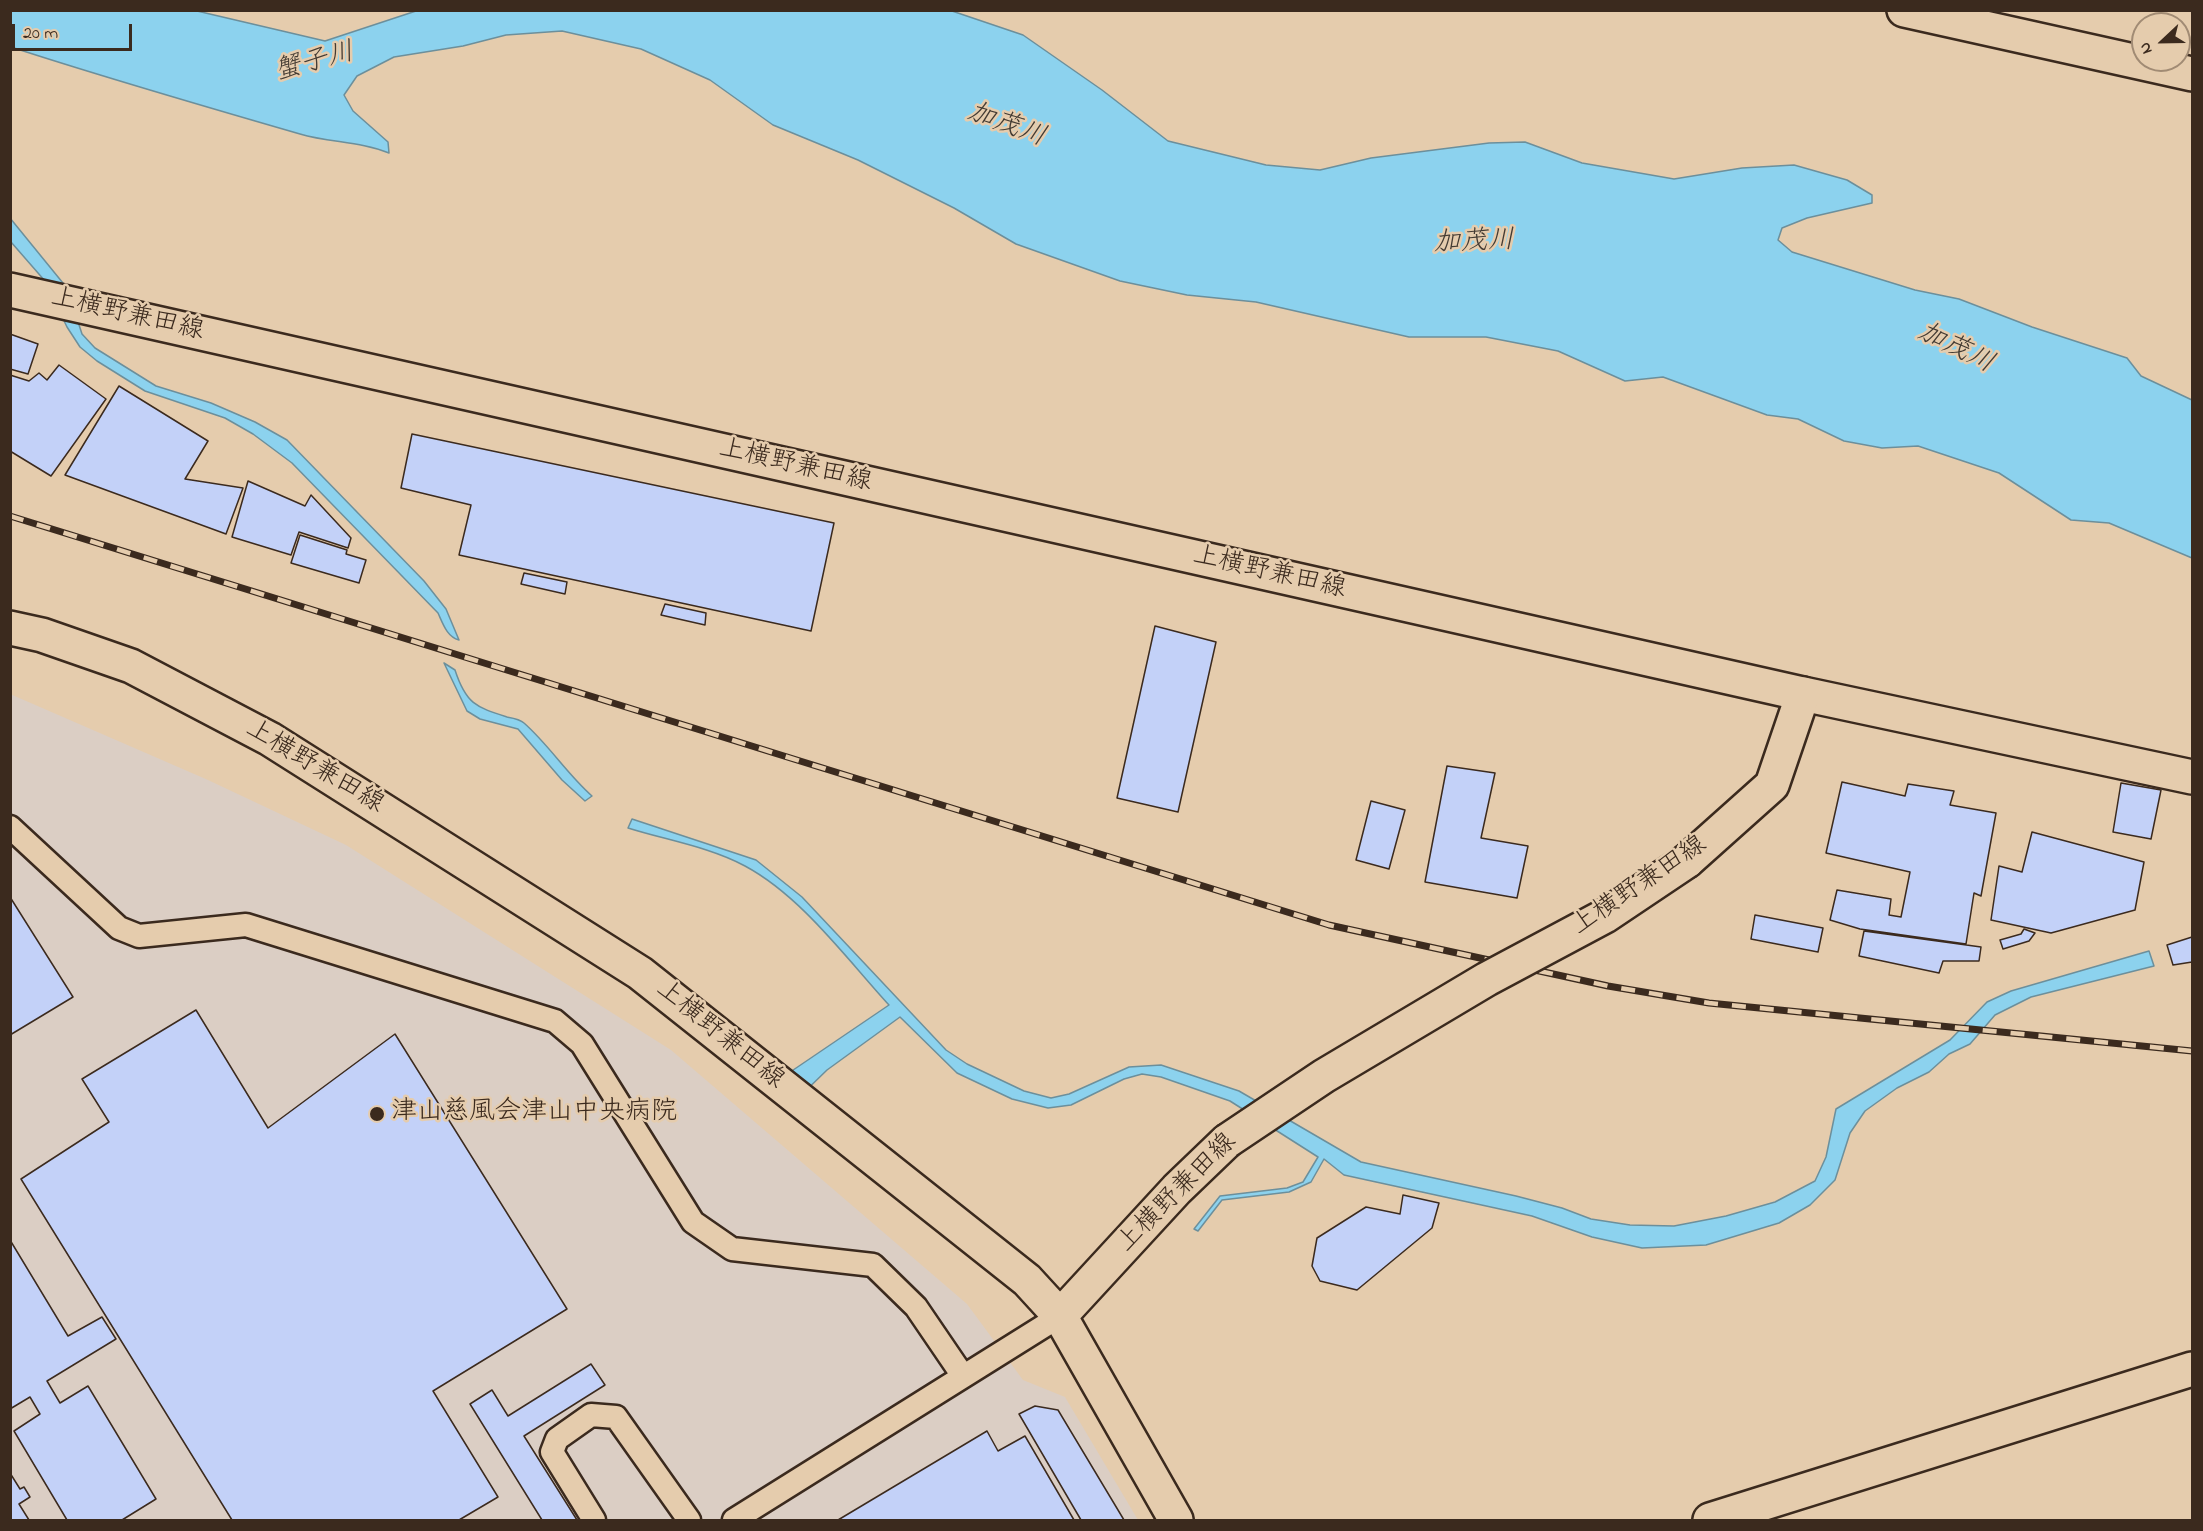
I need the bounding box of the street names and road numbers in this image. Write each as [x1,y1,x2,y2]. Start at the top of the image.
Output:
street label: 上横野兼田線 [47,283,207,349]
street label: 上横野兼田線 [715,434,875,500]
street label: 上横野兼田線 [1189,541,1349,607]
street label: 上横野兼田線 [239,714,389,822]
street label: 上横野兼田線 [1567,830,1713,944]
street label: 上横野兼田線 [649,975,789,1097]
street label: 上横野兼田線 [1112,1128,1244,1260]

